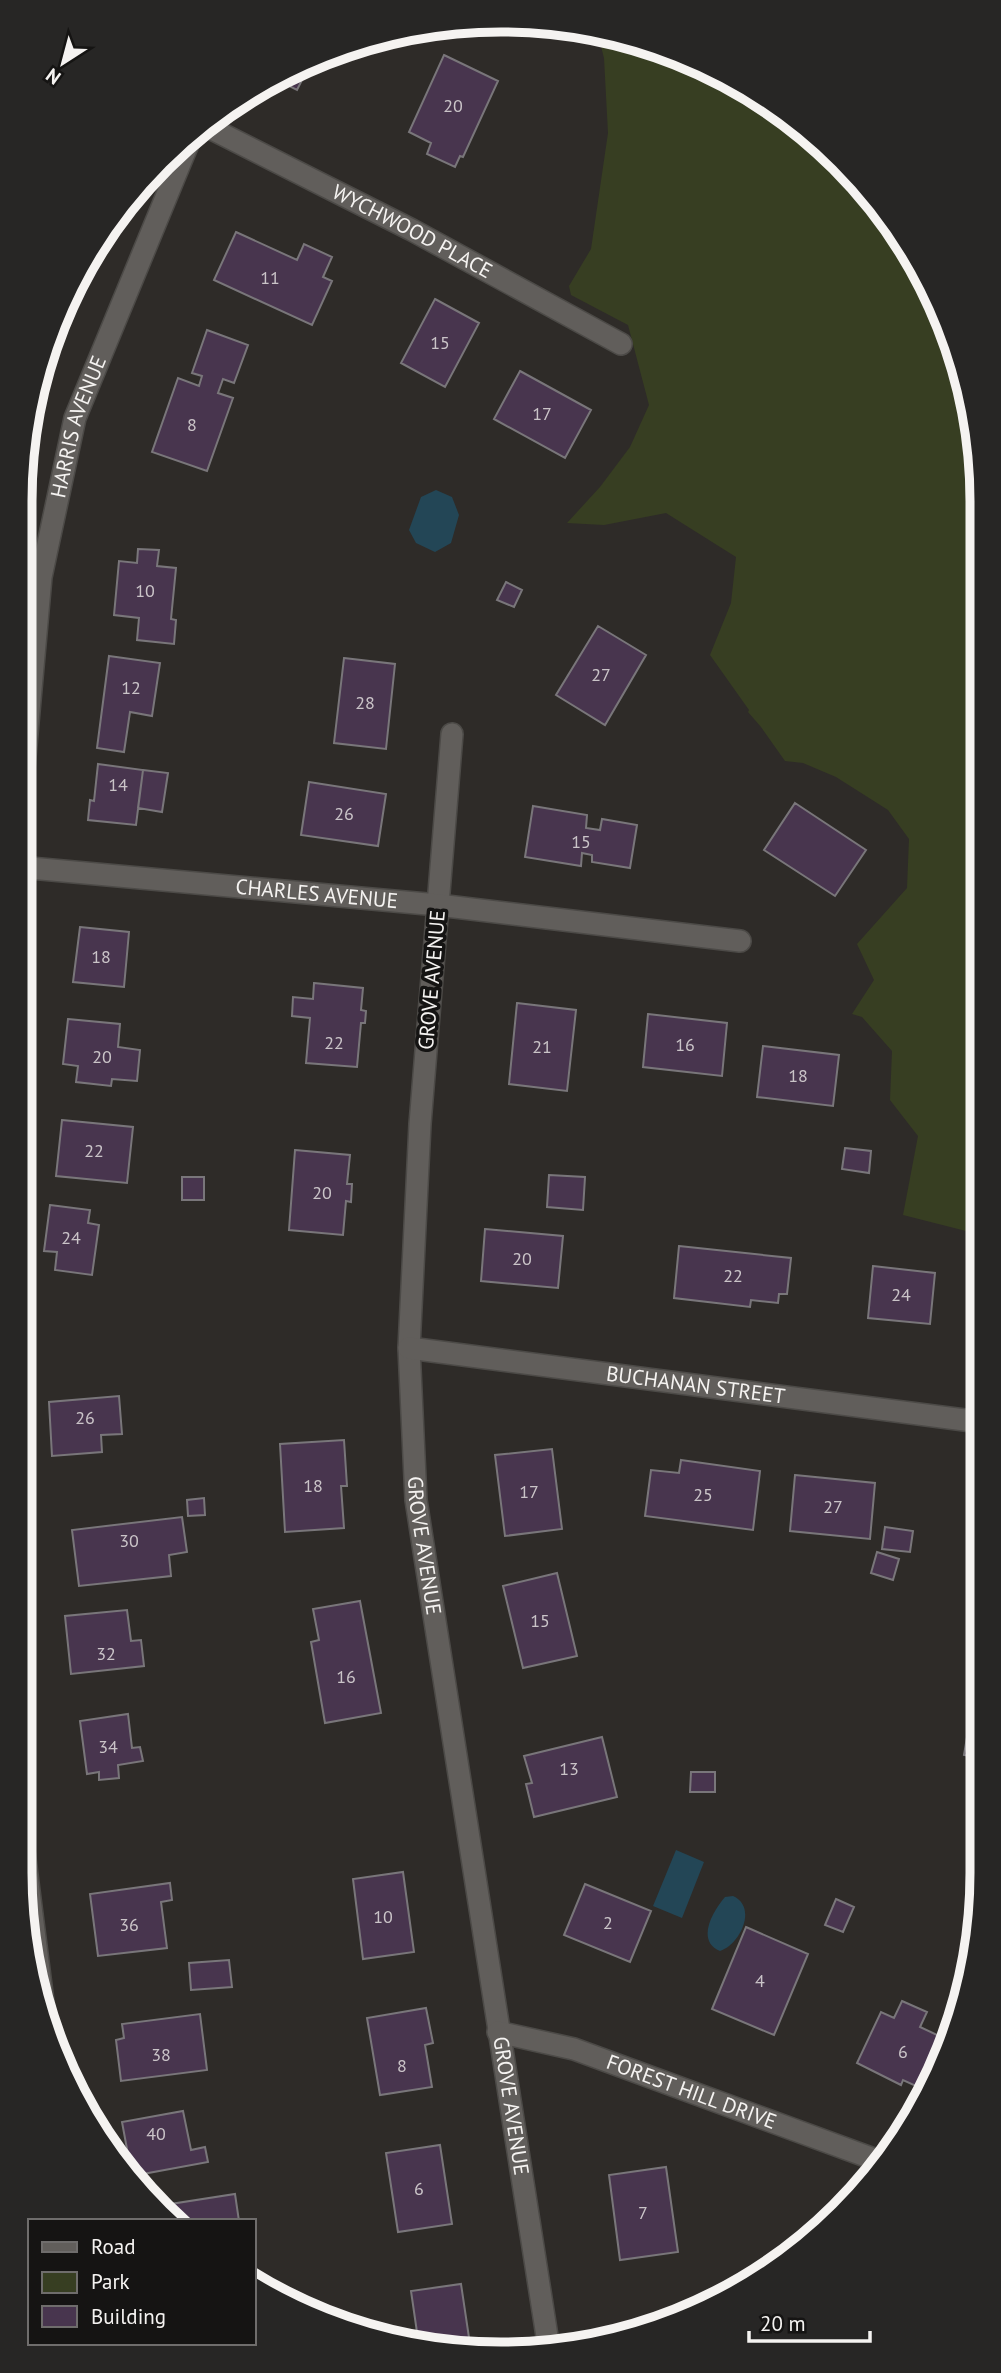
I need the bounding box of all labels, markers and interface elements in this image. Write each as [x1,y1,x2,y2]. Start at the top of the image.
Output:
north arrow [28,28,98,98]
text: N [41,63,65,90]
house number: 20 [443,94,463,117]
street label: WYCHWOOD PLACE [328,178,497,284]
house number: 11 [260,266,280,289]
house number: 15 [430,331,450,354]
street label: HARRIS AVENUE [44,352,112,500]
house number: 17 [532,402,552,425]
house number: 8 [187,413,197,436]
house number: 10 [135,579,155,602]
house number: 27 [591,663,611,686]
house number: 12 [121,676,141,699]
house number: 28 [355,691,375,714]
house number: 14 [108,773,128,796]
house number: 26 [334,802,354,825]
house number: 15 [571,830,591,853]
street label: CHARLES AVENUE [235,873,399,914]
street label: GROVE AVENUE [412,909,451,1051]
house number: 18 [91,945,111,968]
house number: 22 [324,1031,344,1054]
house number: 16 [675,1033,695,1056]
house number: 21 [532,1035,552,1058]
house number: 20 [92,1045,112,1068]
house number: 18 [788,1064,808,1087]
house number: 22 [84,1139,104,1162]
house number: 20 [312,1181,332,1204]
house number: 24 [61,1226,81,1249]
house number: 20 [512,1247,532,1270]
house number: 22 [723,1264,743,1287]
house number: 24 [891,1283,911,1306]
street label: BUCHANAN STREET [605,1360,787,1410]
house number: 26 [75,1406,95,1429]
house number: 18 [303,1474,323,1497]
street label: GROVE AVENUE [402,1476,448,1617]
house number: 17 [519,1480,539,1503]
house number: 25 [693,1483,713,1506]
house number: 27 [823,1495,843,1518]
house number: 30 [119,1529,139,1552]
house number: 15 [530,1609,550,1632]
house number: 32 [96,1642,116,1665]
house number: 16 [336,1665,356,1688]
house number: 34 [98,1735,118,1758]
house number: 13 [559,1757,579,1780]
house number: 10 [373,1905,393,1928]
house number: 2 [603,1911,613,1934]
house number: 36 [119,1913,139,1936]
house number: 4 [755,1969,765,1992]
street label: GROVE AVENUE [487,2035,536,2177]
house number: 6 [898,2040,908,2063]
house number: 38 [151,2043,171,2066]
street label: FOREST HILL DRIVE [603,2048,780,2135]
house number: 8 [397,2054,407,2077]
house number: 40 [146,2122,166,2145]
house number: 6 [414,2177,424,2200]
house number: 7 [638,2201,648,2224]
legend [28,2219,256,2345]
text: Road [91,2233,135,2260]
text: Park [91,2268,130,2295]
scale bar [749,2300,870,2344]
text: Building [91,2303,166,2330]
text: 20 m [760,2310,806,2337]

